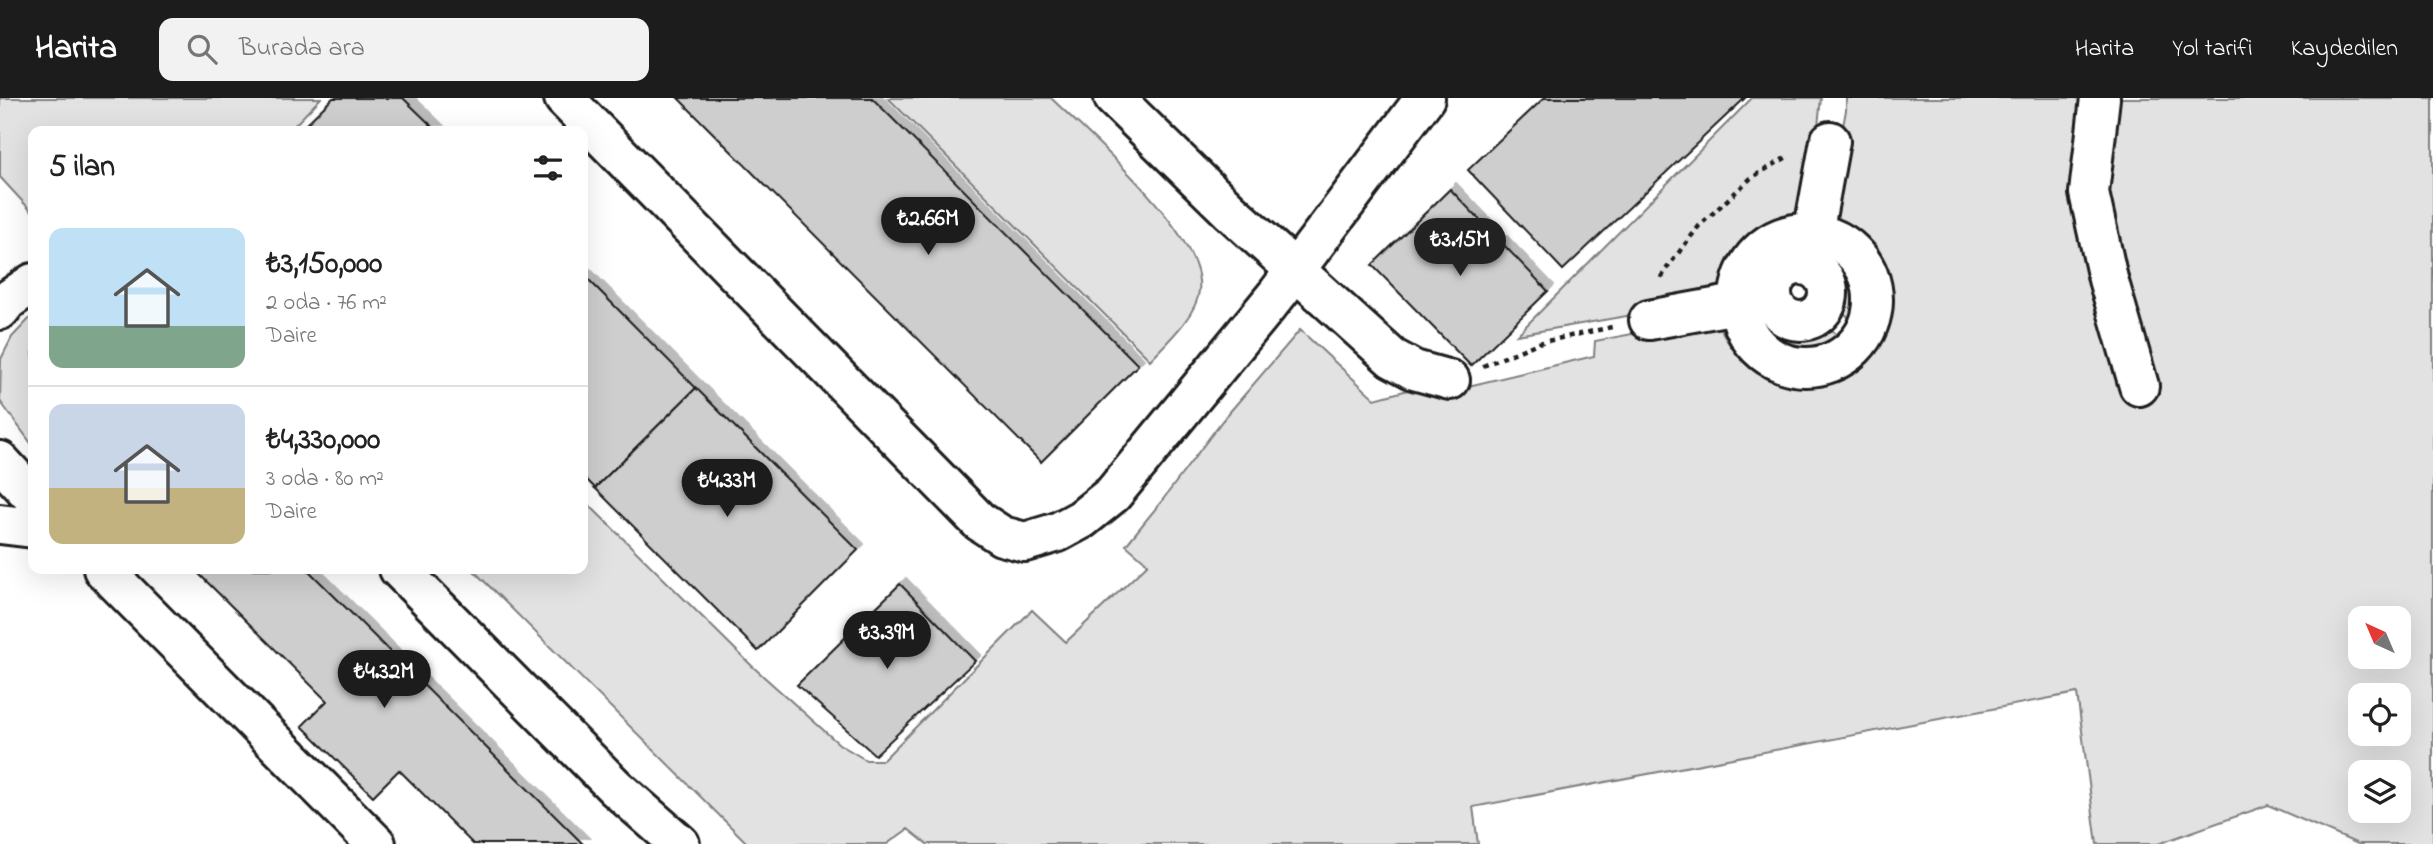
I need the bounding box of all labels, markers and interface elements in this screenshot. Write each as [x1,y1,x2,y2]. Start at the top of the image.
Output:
search box [159,18,649,81]
text: Harita [35,25,117,73]
icon: search [183,30,221,68]
text: Burada ara [239,30,365,68]
text: Harita [2075,32,2134,67]
text: Yol tarifi [2172,32,2253,67]
text: Kaydedilen [2291,32,2398,67]
text: 5 ilan [49,146,115,190]
icon: filters [529,149,567,187]
pin: ₺2.66M [871,198,985,257]
text: ₺2.66M [897,203,959,236]
pin: ₺3.15M [1403,218,1517,278]
text: ₺3.15M [1430,224,1490,257]
text: ₺3,150,000 [266,243,382,287]
icon: home [105,256,189,340]
text: 2 oda · 76 m² [266,287,387,320]
text: Daire [266,320,317,353]
text: ₺4,330,000 [266,419,380,463]
icon: home [105,432,189,516]
pin: ₺4.33M [670,460,784,519]
text: 3 oda · 80 m² [266,463,384,496]
text: ₺4.33M [698,465,756,498]
text: Daire [266,496,317,529]
north arrow [2348,606,2412,668]
map controls [2348,606,2411,823]
pin: ₺3.39M [830,612,944,671]
text: ₺3.39M [859,617,915,650]
pin: ₺4.32M [327,650,441,710]
text: ₺4.32M [354,656,414,689]
button: locate [2348,683,2411,746]
button: layers [2348,760,2411,823]

